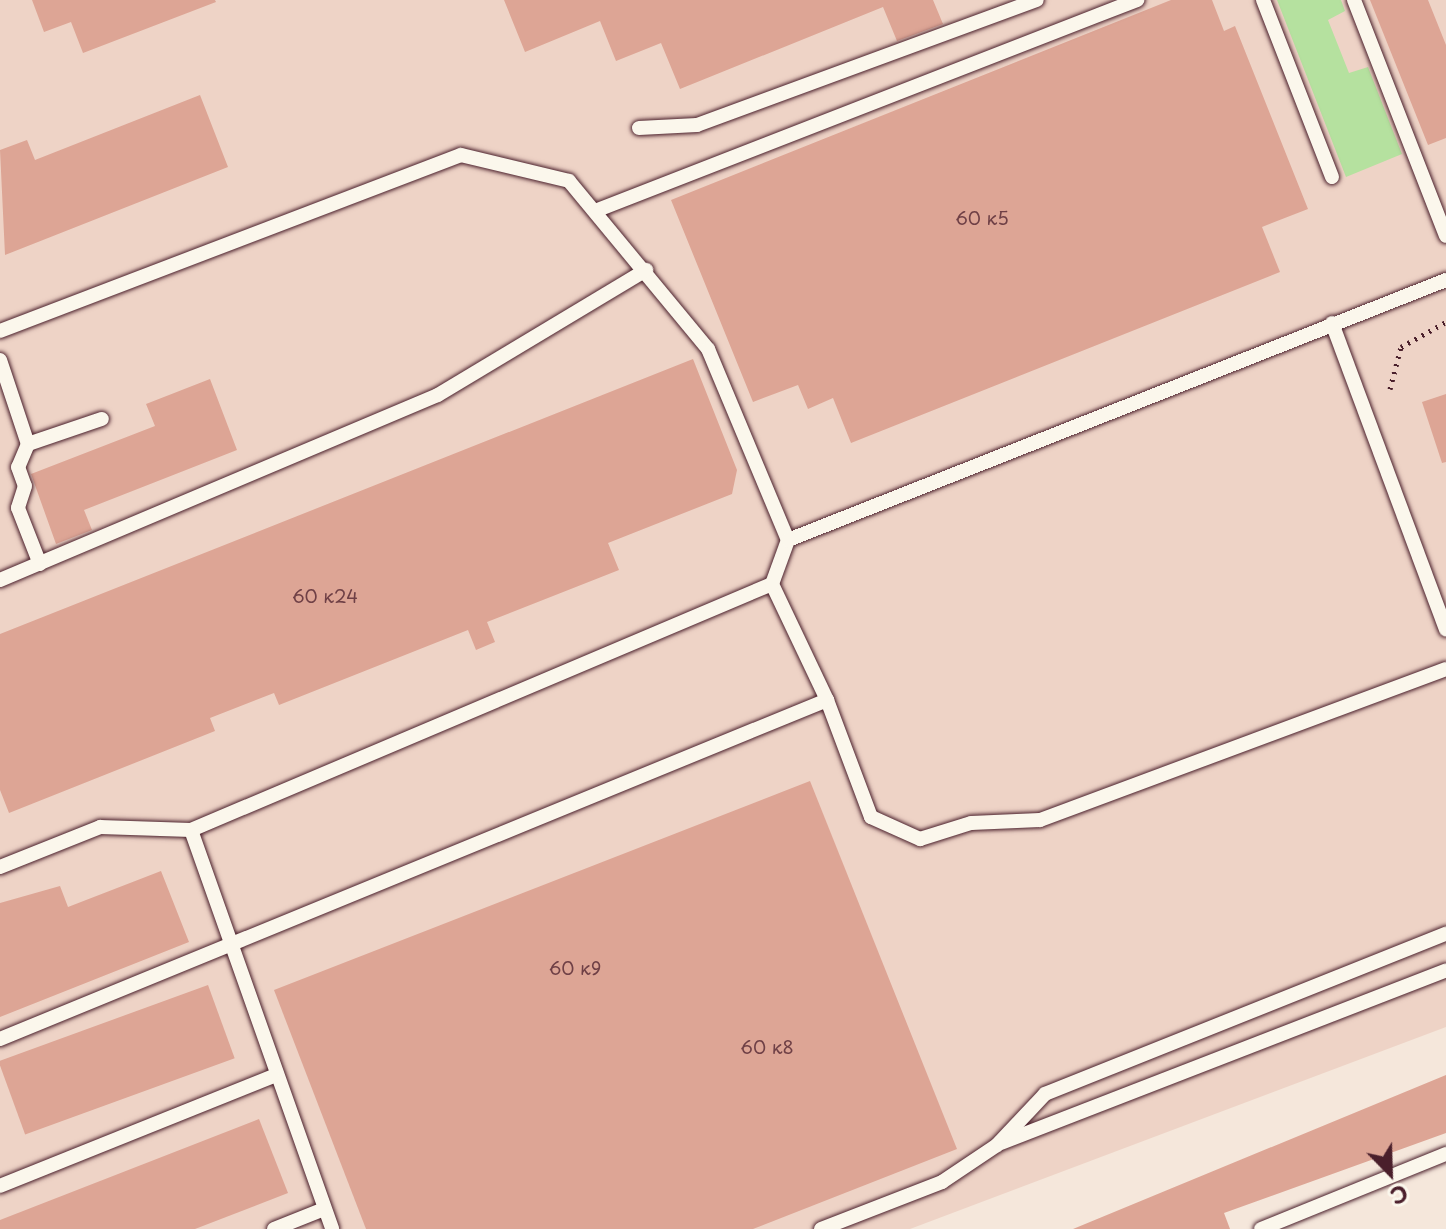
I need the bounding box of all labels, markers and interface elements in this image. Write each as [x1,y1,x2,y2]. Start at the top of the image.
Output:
house number: 60 к5 [955,207,1009,229]
house number: 60 к24 [292,585,358,607]
house number: 60 к9 [549,957,601,979]
house number: 60 к8 [740,1036,794,1058]
north arrow [1350,1133,1430,1213]
text: С [1386,1177,1414,1214]

